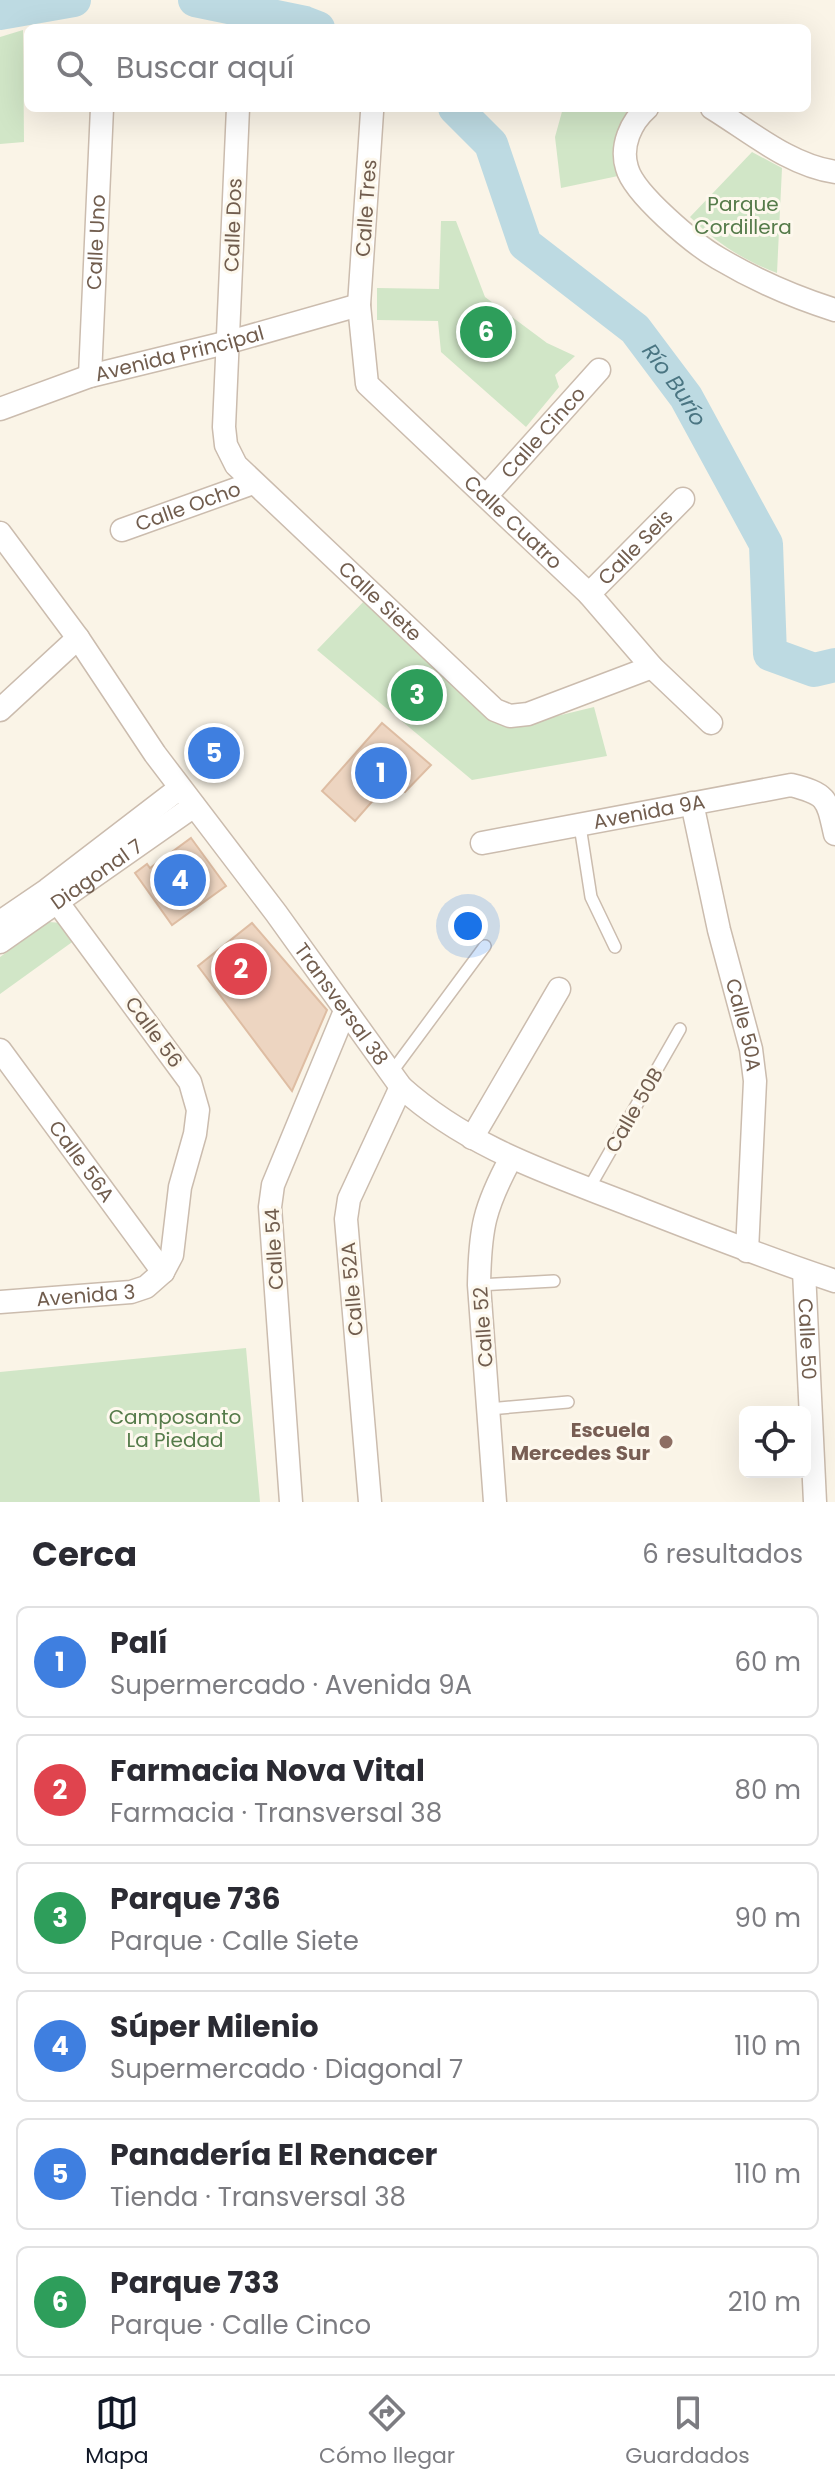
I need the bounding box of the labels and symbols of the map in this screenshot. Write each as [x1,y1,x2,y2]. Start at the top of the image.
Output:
street label: Calle Tres [349,158,383,258]
street label: Calle Dos [217,178,249,272]
park label: Parque Cordillera [694,190,792,241]
street label: Calle Uno [80,194,112,291]
pin: 6 [460,302,512,362]
street label: Avenida Principal [92,319,267,388]
water label: Río Burío [635,337,714,432]
street label: Calle Cinco [494,380,592,485]
street label: Calle Cuatro [458,469,569,576]
street label: Calle Ocho [131,475,244,538]
street label: Calle Seis [592,503,679,591]
street label: Calle Siete [332,555,428,648]
pin: 3 [391,665,443,725]
pin: 5 [188,723,240,783]
pin: 1 [355,743,407,803]
street label: Avenida 9A [591,787,707,836]
street label: Diagonal 7 [45,832,148,916]
pin: 4 [154,850,206,910]
your location [448,906,488,946]
street label: Transversal 38 [288,937,395,1071]
pin: 2 [215,939,267,999]
street label: Calle 50A [719,975,768,1073]
street label: Calle 56 [119,991,189,1073]
street label: Calle 50B [598,1062,670,1158]
street label: Calle 56A [42,1115,121,1208]
street label: Calle 54 [258,1207,290,1291]
street label: Calle 52A [334,1241,370,1337]
street label: Avenida 3 [35,1278,136,1313]
street label: Calle 52 [466,1286,500,1368]
street label: Calle 50 [791,1297,823,1380]
park label: Camposanto La Piedad [109,1403,241,1454]
place label: Escuela Mercedes Sur [511,1416,650,1467]
marker: Escuela Mercedes Sur [657,1433,675,1451]

